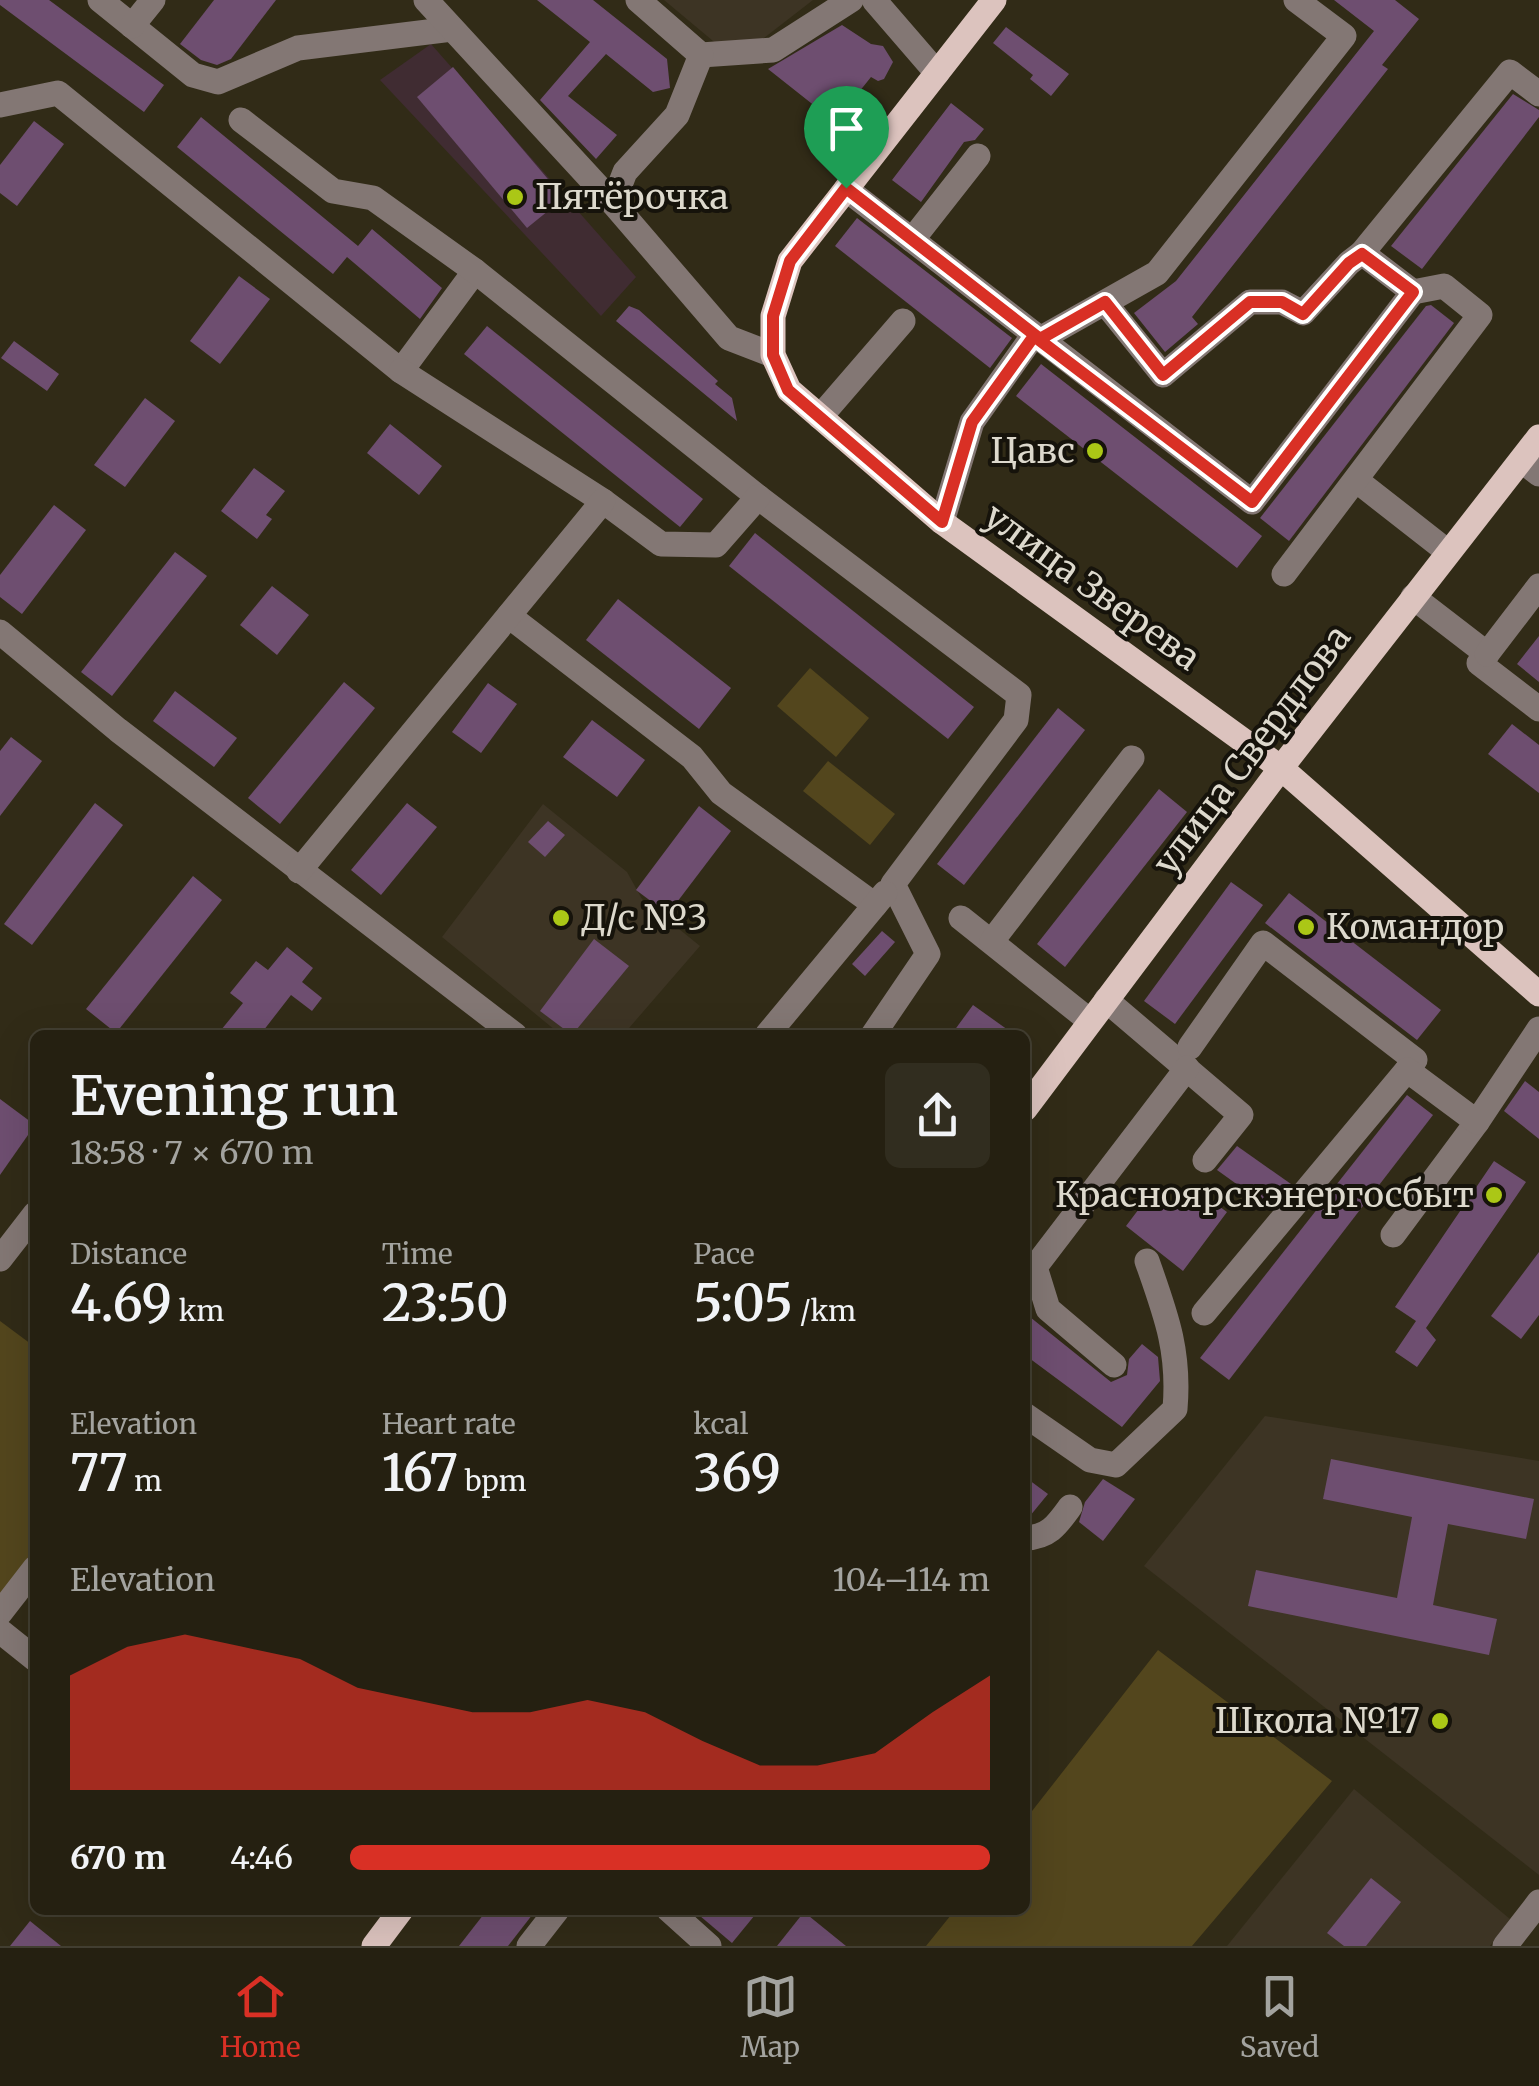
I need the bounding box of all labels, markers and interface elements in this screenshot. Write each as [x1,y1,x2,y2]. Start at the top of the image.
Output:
pin [804,86,889,189]
icon: arrive [819,101,874,156]
place label: Пятёрочка [535,175,728,219]
marker: Пятёрочка [504,186,526,208]
place label: Цавс [990,429,1075,473]
marker: Цавс [1084,440,1106,462]
street label: улица Зверева [976,494,1208,680]
street label: улица Свердлова [1144,617,1360,883]
place label: Д/с №3 [581,896,707,940]
place label: Командор [1326,905,1504,949]
marker: Д/с №3 [550,907,572,929]
marker: Командор [1295,916,1317,938]
text: Evening run [70,1061,398,1130]
button: share [885,1063,990,1168]
text: 18:58 · 7 × 670 m [70,1133,314,1173]
place label: Красноярскэнергосбыт [1055,1173,1474,1217]
marker: Красноярскэнергосбыт [1483,1184,1505,1206]
text: Distance [70,1236,187,1272]
text: Time [382,1236,453,1272]
text: Pace [693,1236,755,1272]
text: 4.69 [70,1272,172,1335]
text: 23:50 [382,1272,509,1335]
text: 5:05 [693,1272,793,1335]
text: km [172,1293,224,1329]
text: /km [793,1293,856,1329]
text: Elevation [70,1406,197,1442]
text: Heart rate [382,1406,516,1442]
text: kcal [693,1406,748,1442]
text: 77 [70,1442,128,1505]
text: 167 [382,1442,458,1505]
text: 369 [693,1442,781,1505]
text: m [128,1463,162,1499]
text: bpm [458,1463,527,1499]
text: Elevation [70,1560,215,1600]
text: 104–114 m [832,1560,990,1600]
place label: Школа №17 [1215,1699,1420,1743]
marker: Школа №17 [1429,1710,1451,1732]
text: 670 m [70,1838,166,1878]
text: 4:46 [230,1838,293,1878]
tab: Home [220,1969,301,2065]
tab: Map [740,1969,800,2065]
tab: Saved [1240,1969,1319,2065]

